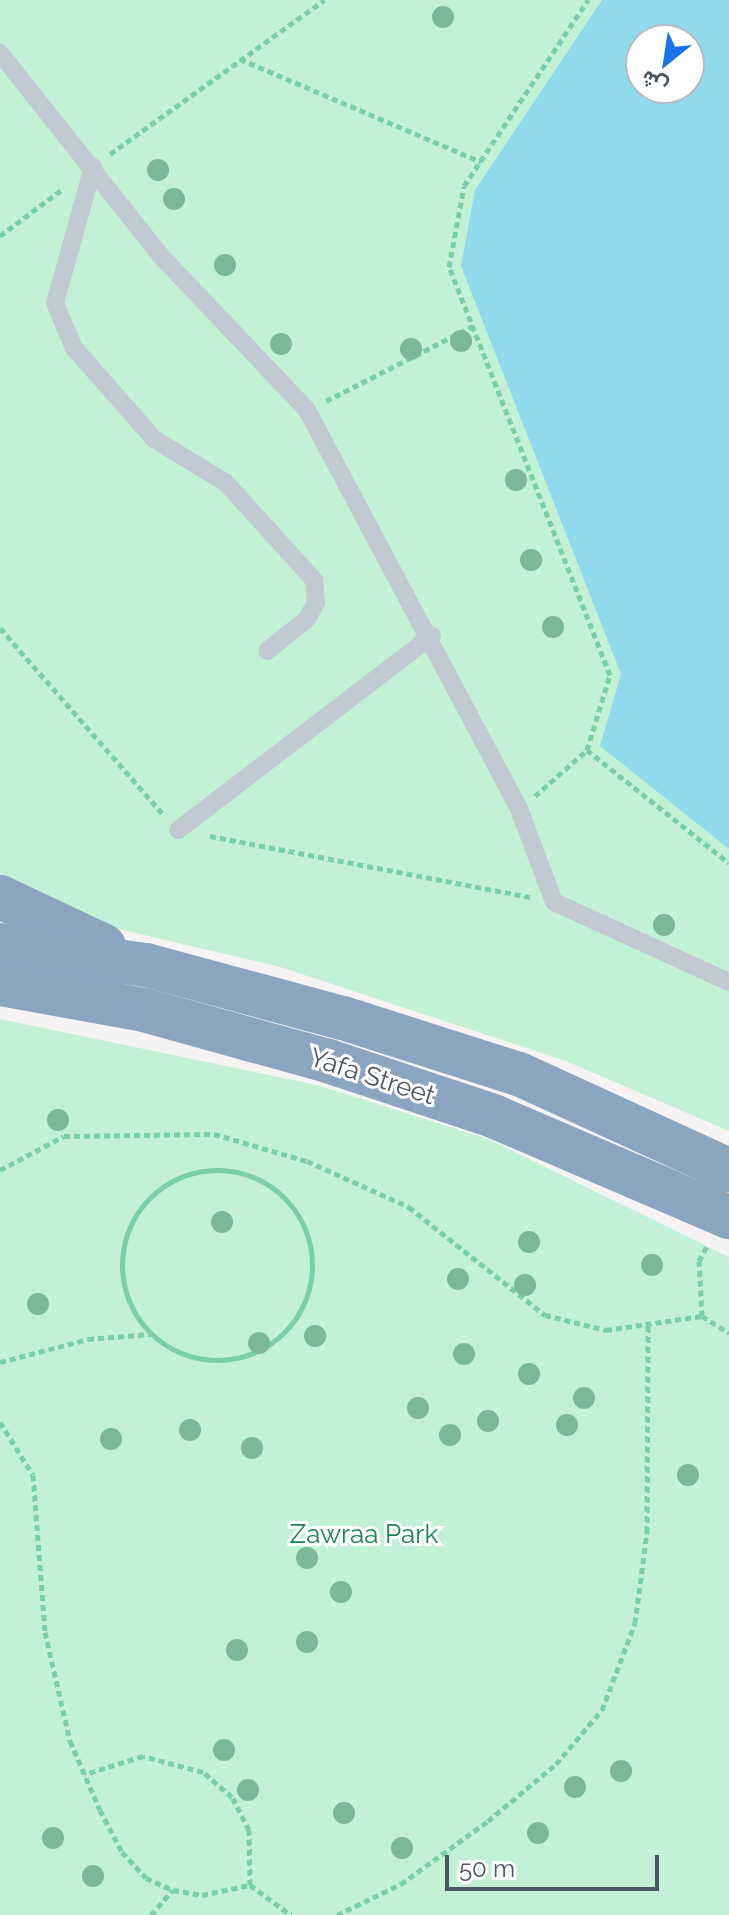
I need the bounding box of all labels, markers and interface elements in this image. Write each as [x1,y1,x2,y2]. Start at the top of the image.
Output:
north arrow [625,24,705,104]
text: ش [636,65,672,101]
street label: Yafa Street [305,1042,439,1112]
park label: Zawraa Park [290,1519,438,1551]
scale bar [449,1839,663,1889]
text: 50 m [459,1854,515,1883]

